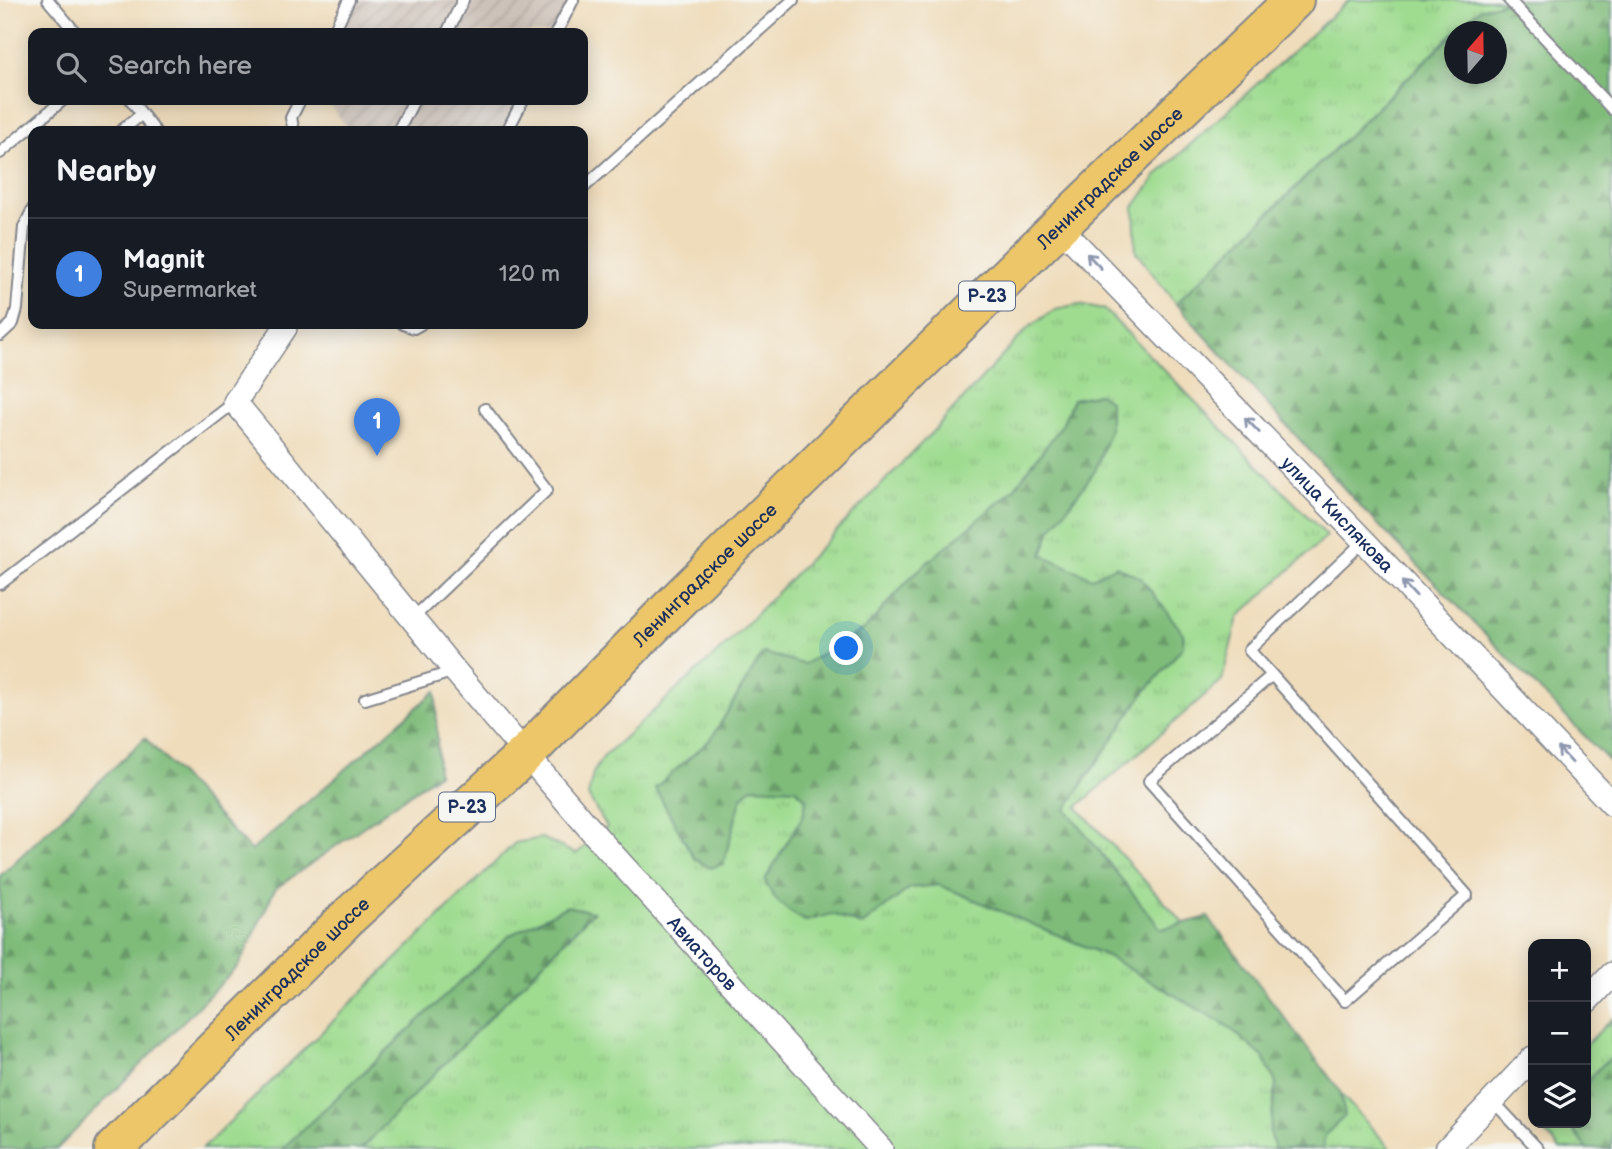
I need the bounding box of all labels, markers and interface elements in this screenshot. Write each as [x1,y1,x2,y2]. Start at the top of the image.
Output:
north arrow [1444,21,1507,84]
search box [28,28,588,105]
icon: search [52,48,90,86]
text: Search here [108,51,252,82]
street label: Ленинградское шоссе [1032,103,1189,255]
text: Nearby [56,154,156,190]
text: Magnit [123,245,205,276]
one-way arrow [1085,253,1102,270]
text: 1 [74,260,84,288]
text: 120 m [499,260,560,288]
text: Supermarket [123,276,257,304]
road number: Р-23 [959,282,1015,310]
pin: 1 [354,398,400,456]
one-way arrow [1243,417,1260,434]
street label: улица Кислякова [1276,452,1398,578]
street label: Ленинградское шоссе [628,499,783,653]
one-way arrow [1401,580,1417,598]
your location [829,631,863,665]
one-way arrow [1557,747,1574,764]
road number: Р-23 [439,792,495,822]
street label: Ленинградское шоссе [220,893,375,1046]
street label: Авиаторов [661,911,741,996]
map controls [1528,939,1591,1128]
button: + [1528,939,1591,1002]
button: − [1528,1002,1591,1065]
button: layers [1528,1065,1591,1128]

